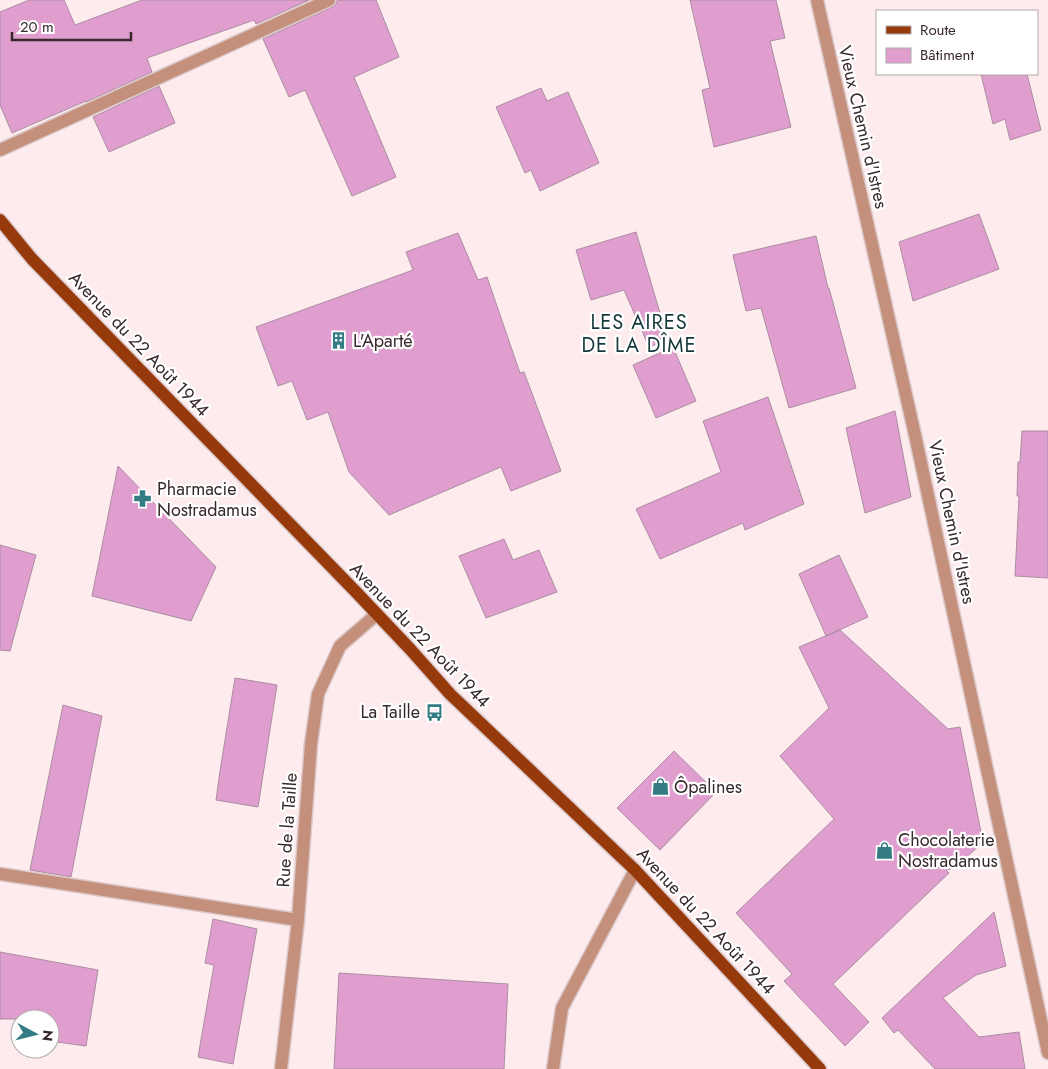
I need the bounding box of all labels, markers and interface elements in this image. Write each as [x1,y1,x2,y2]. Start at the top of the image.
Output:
scale bar [12,10,131,42]
legend [876,10,1038,75]
text: 20 m [20,16,54,38]
text: Route [920,19,956,41]
street label: Vieux Chemin d'Istres [832,43,894,211]
text: Bâtiment [920,44,974,66]
street label: Avenue du 22 Août 1944 [63,266,215,422]
district label: LES AIRES DE LA DÎME [581,308,697,360]
place label: L'Aparté [353,328,412,354]
building icon: L'Aparté [329,331,349,351]
street label: Vieux Chemin d'Istres [922,438,982,606]
place label: Pharmacie Nostradamus [157,476,257,523]
pharmacy icon: Pharmacie Nostradamus [133,489,153,509]
street label: Avenue du 22 Août 1944 [344,557,496,713]
place label: La Taille [360,699,420,725]
bus stop icon: La Taille [424,702,444,722]
street label: Rue de la Taille [270,772,304,888]
place label: Ôpalines [674,774,742,800]
shop icon: Ôpalines [650,777,670,797]
place label: Chocolaterie Nostradamus [898,827,998,874]
shop icon: Chocolaterie Nostradamus [874,840,894,860]
street label: Avenue du 22 Août 1944 [631,842,781,1000]
north arrow [10,1009,60,1059]
text: N [37,1029,59,1042]

